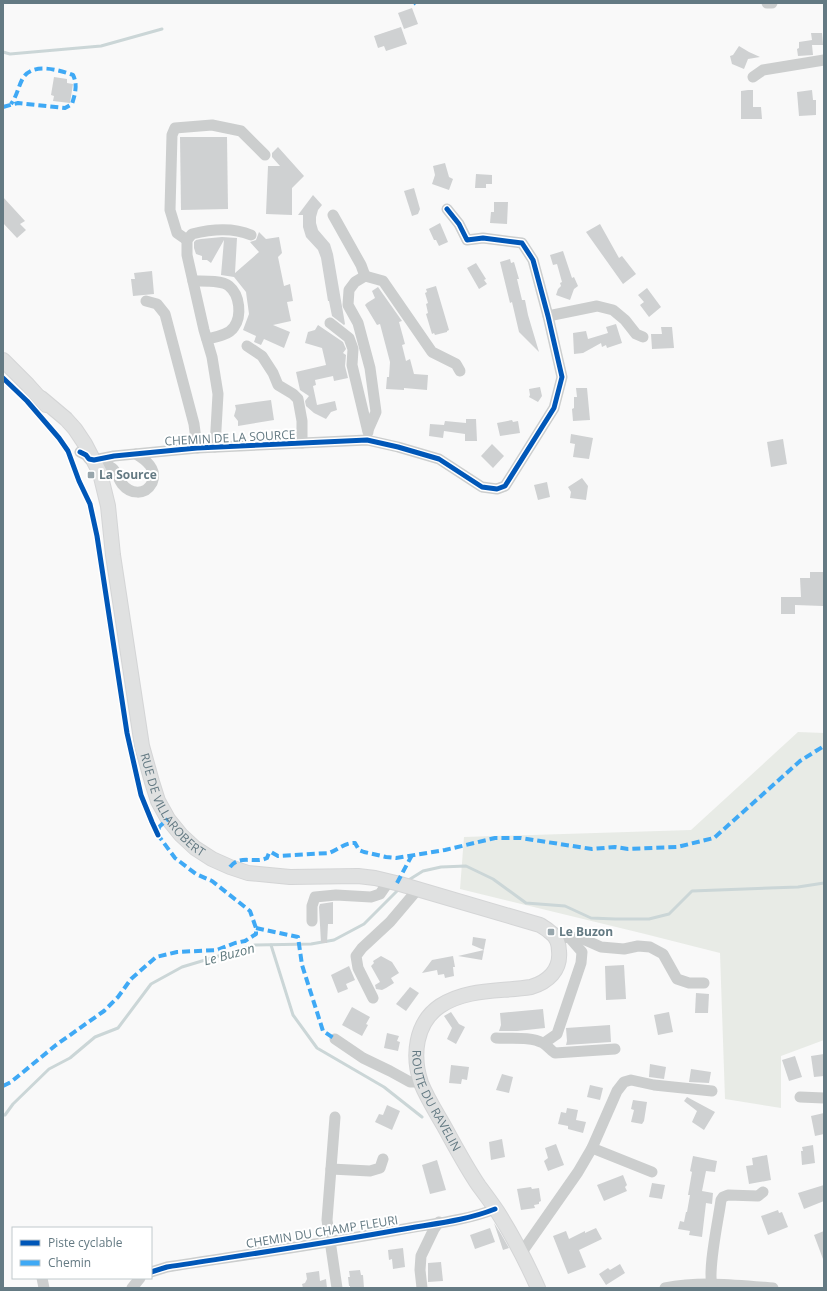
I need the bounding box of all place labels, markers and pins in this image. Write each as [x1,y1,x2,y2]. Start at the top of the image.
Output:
place label: La Source [99,466,157,483]
marker: La Source [86,470,96,480]
place label: Le Buzon [559,923,613,940]
marker: Le Buzon [546,927,556,937]

